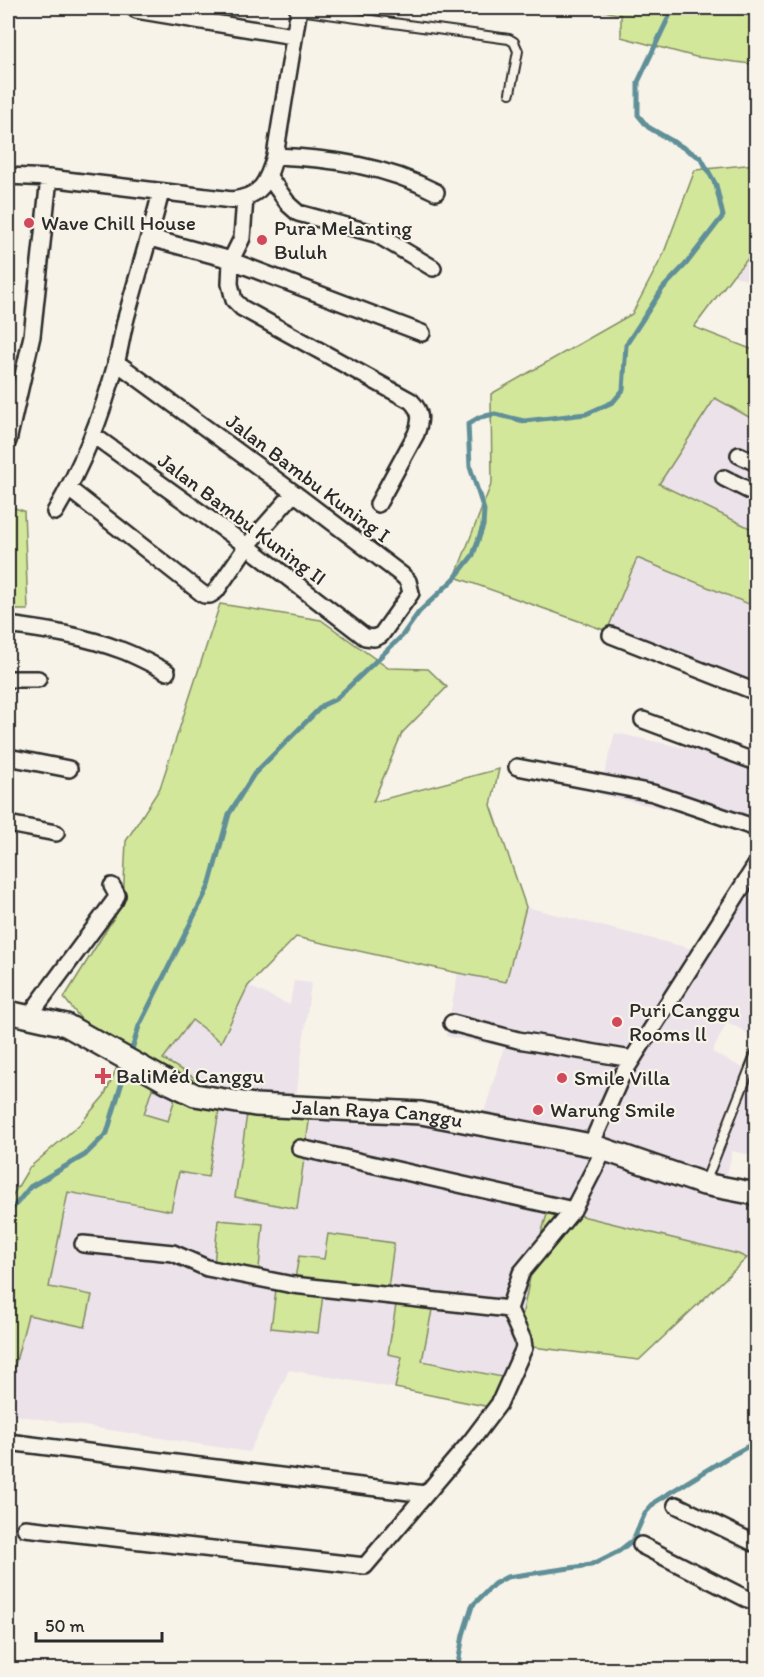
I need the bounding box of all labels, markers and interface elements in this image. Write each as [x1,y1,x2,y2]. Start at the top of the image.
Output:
place label: Wave Chill House [41,210,196,235]
place label: Pura Melanting Buluh [274,215,412,264]
marker: Wave Chill House [22,216,36,230]
marker: Pura Melanting Buluh [255,233,269,247]
street label: Jalan Bambu Kuning I [221,408,395,547]
street label: Jalan Bambu Kuning II [153,447,331,590]
place label: Puri Canggu Rooms ll [629,997,740,1046]
marker: Puri Canggu Rooms ll [610,1015,624,1029]
place label: BaliMéd Canggu [116,1063,264,1088]
place label: Smile Villa [574,1065,670,1090]
marker: BaliMéd Canggu [94,1067,112,1085]
marker: Smile Villa [555,1071,569,1085]
street label: Jalan Raya Canggu [292,1094,465,1133]
place label: Warung Smile [550,1097,675,1122]
marker: Warung Smile [531,1103,545,1117]
scale bar [36,1605,162,1643]
text: 50 m [45,1615,85,1637]

